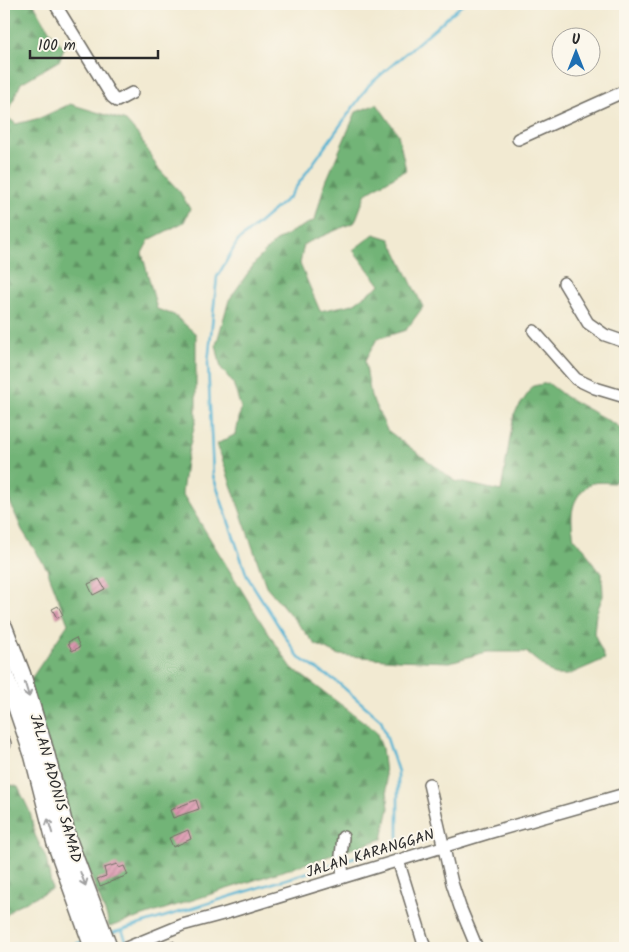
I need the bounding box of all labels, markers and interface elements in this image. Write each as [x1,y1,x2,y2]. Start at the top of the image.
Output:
scale bar [30,28,158,60]
north arrow [552,28,602,78]
text: U [572,29,581,51]
text: 100 m [38,34,76,58]
one-way arrow [22,681,32,697]
street label: JALAN ADONIS SAMAD [22,711,88,866]
one-way arrow [45,819,55,835]
street label: JALAN KARANGGAN [303,823,438,885]
one-way arrow [79,871,88,886]

